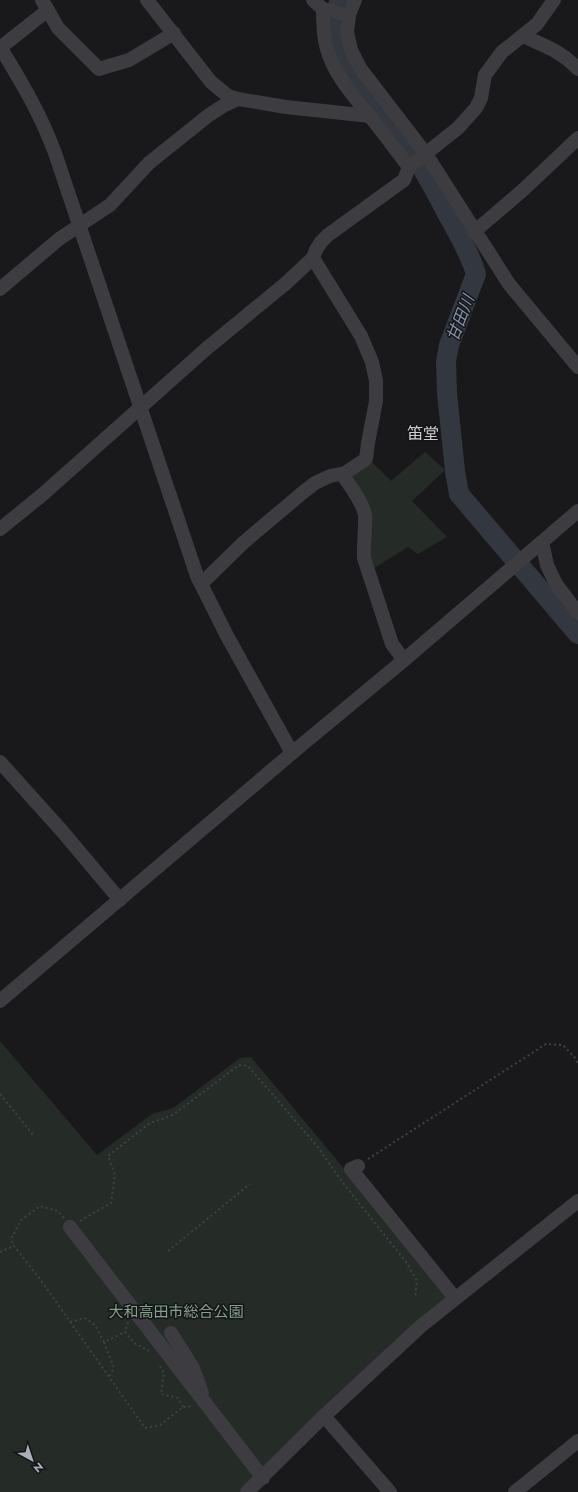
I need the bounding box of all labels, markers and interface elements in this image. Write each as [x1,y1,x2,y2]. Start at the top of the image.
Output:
water label: 甘田川 [441,290,481,345]
district label: 笛堂 [407,422,439,445]
park label: 大和高田市総合公園 [108,1301,244,1323]
north arrow [12,1440,52,1480]
text: N [30,1459,47,1477]

